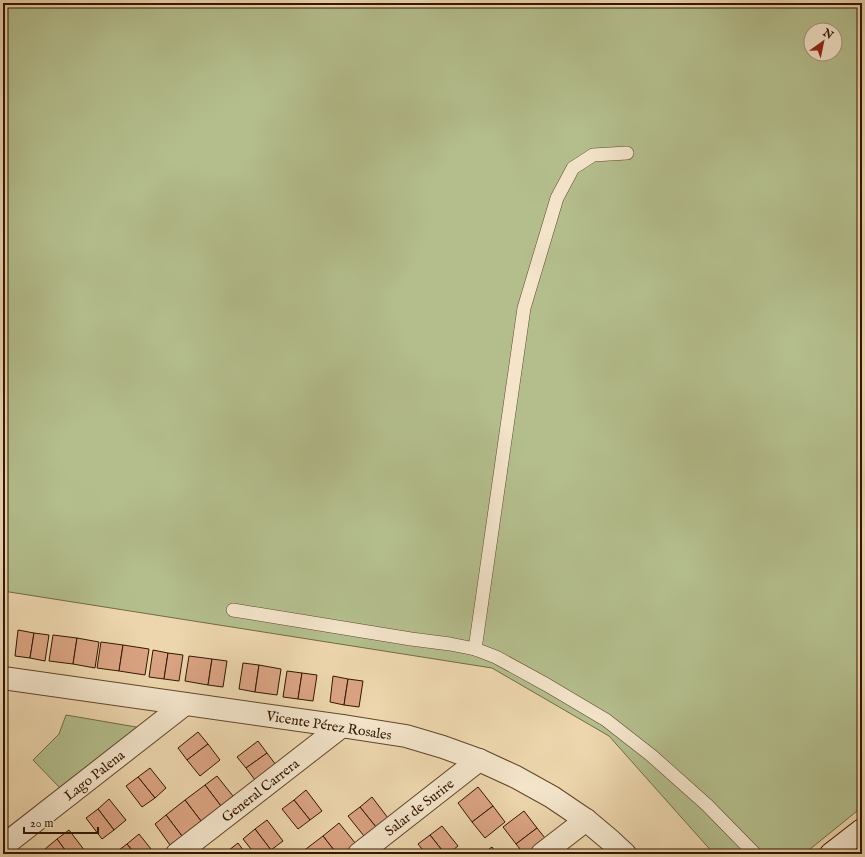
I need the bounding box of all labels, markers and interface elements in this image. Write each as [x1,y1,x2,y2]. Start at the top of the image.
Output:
north arrow [803,22,843,62]
text: N [819,25,836,43]
street label: Vicente Pérez Rosales [264,707,393,745]
street label: Lago Palena [61,746,129,805]
street label: General Carrera [218,754,304,827]
street label: Salar de Surire [381,775,458,840]
scale bar [24,809,98,835]
text: 20 m [30,816,53,831]

